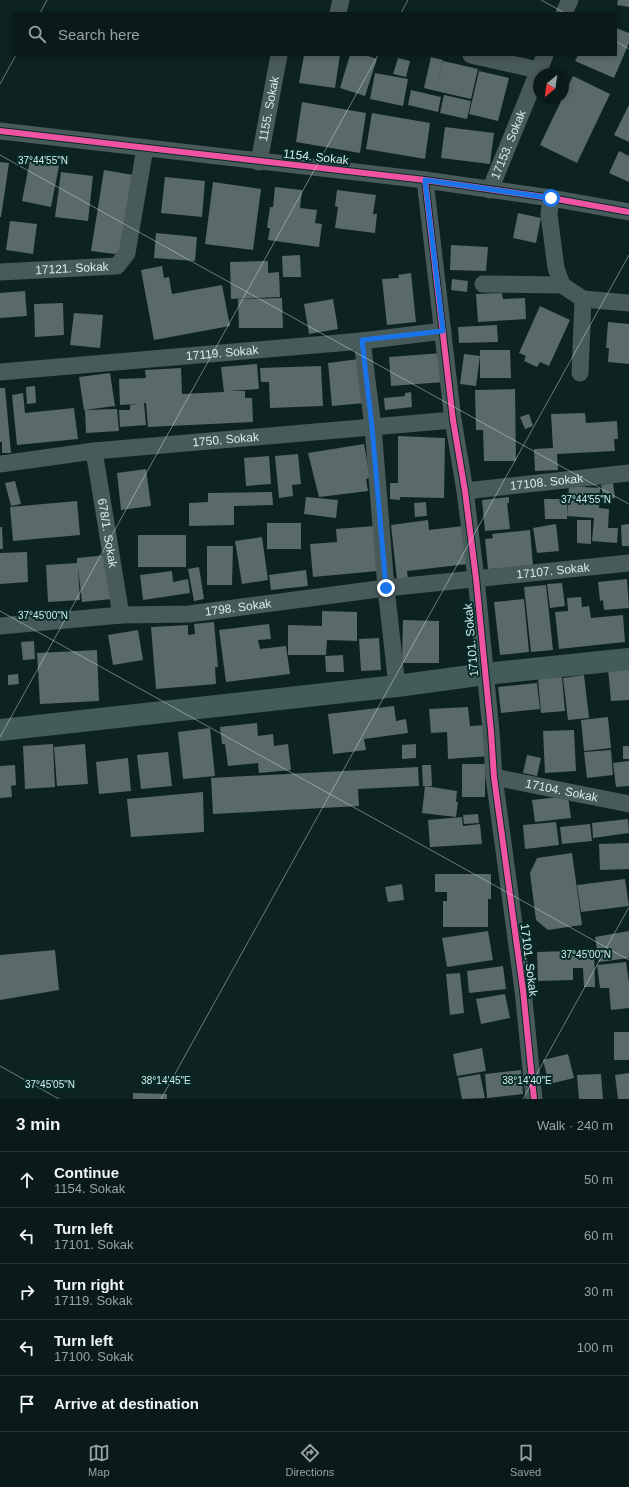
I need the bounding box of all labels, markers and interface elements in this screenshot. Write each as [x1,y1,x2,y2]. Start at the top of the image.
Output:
search box [12,12,617,56]
icon: search [26,23,48,45]
text: Search here [58,26,140,43]
north arrow [533,68,569,104]
street label: 1155. Sokak [256,74,282,143]
street label: 17153. Sokak [488,107,529,181]
street label: 1154. Sokak [283,147,350,168]
text: 37°44'55"N [18,155,68,166]
route start [542,189,560,207]
street label: 17121. Sokak [35,259,110,277]
street label: 17119. Sokak [185,343,260,363]
street label: 1750. Sokak [192,430,261,449]
street label: 17108. Sokak [509,471,585,493]
text: 37°44'55"N [561,494,611,505]
street label: 678/1. Sokak [95,497,120,570]
street label: 17107. Sokak [516,560,591,582]
route end [377,579,395,597]
street label: 1798. Sokak [204,596,273,619]
street label: 17101. Sokak [461,602,481,677]
text: 37°45'00"N [18,610,68,621]
street label: 17104. Sokak [524,776,600,805]
street label: 17101. Sokak [518,923,541,998]
text: 37°45'00"N [561,949,611,960]
text: 38°14'45"E [141,1075,191,1086]
text: 38°14'40"E [502,1075,552,1086]
text: 37°45'05"N [25,1079,75,1090]
text: 3 min [16,1115,60,1134]
text: Walk · 240 m [537,1118,613,1133]
text: Continue [54,1164,119,1181]
icon: ahead [16,1169,38,1191]
text: 50 m [584,1172,613,1187]
text: 1154. Sokak [54,1181,125,1196]
text: Turn left [54,1220,113,1237]
icon: left [16,1225,38,1247]
text: 60 m [584,1228,613,1243]
text: 17101. Sokak [54,1237,134,1252]
text: Turn right [54,1276,124,1293]
icon: right [16,1281,38,1303]
text: 30 m [584,1284,613,1299]
text: 17119. Sokak [54,1293,133,1308]
text: Turn left [54,1332,113,1349]
icon: left [16,1337,38,1359]
text: 100 m [577,1340,613,1355]
text: 17100. Sokak [54,1349,134,1364]
icon: arrive [16,1393,38,1415]
text: Arrive at destination [54,1395,199,1412]
tab: Map [88,1442,110,1478]
tab: Directions [285,1442,334,1478]
tab: Saved [510,1442,541,1478]

